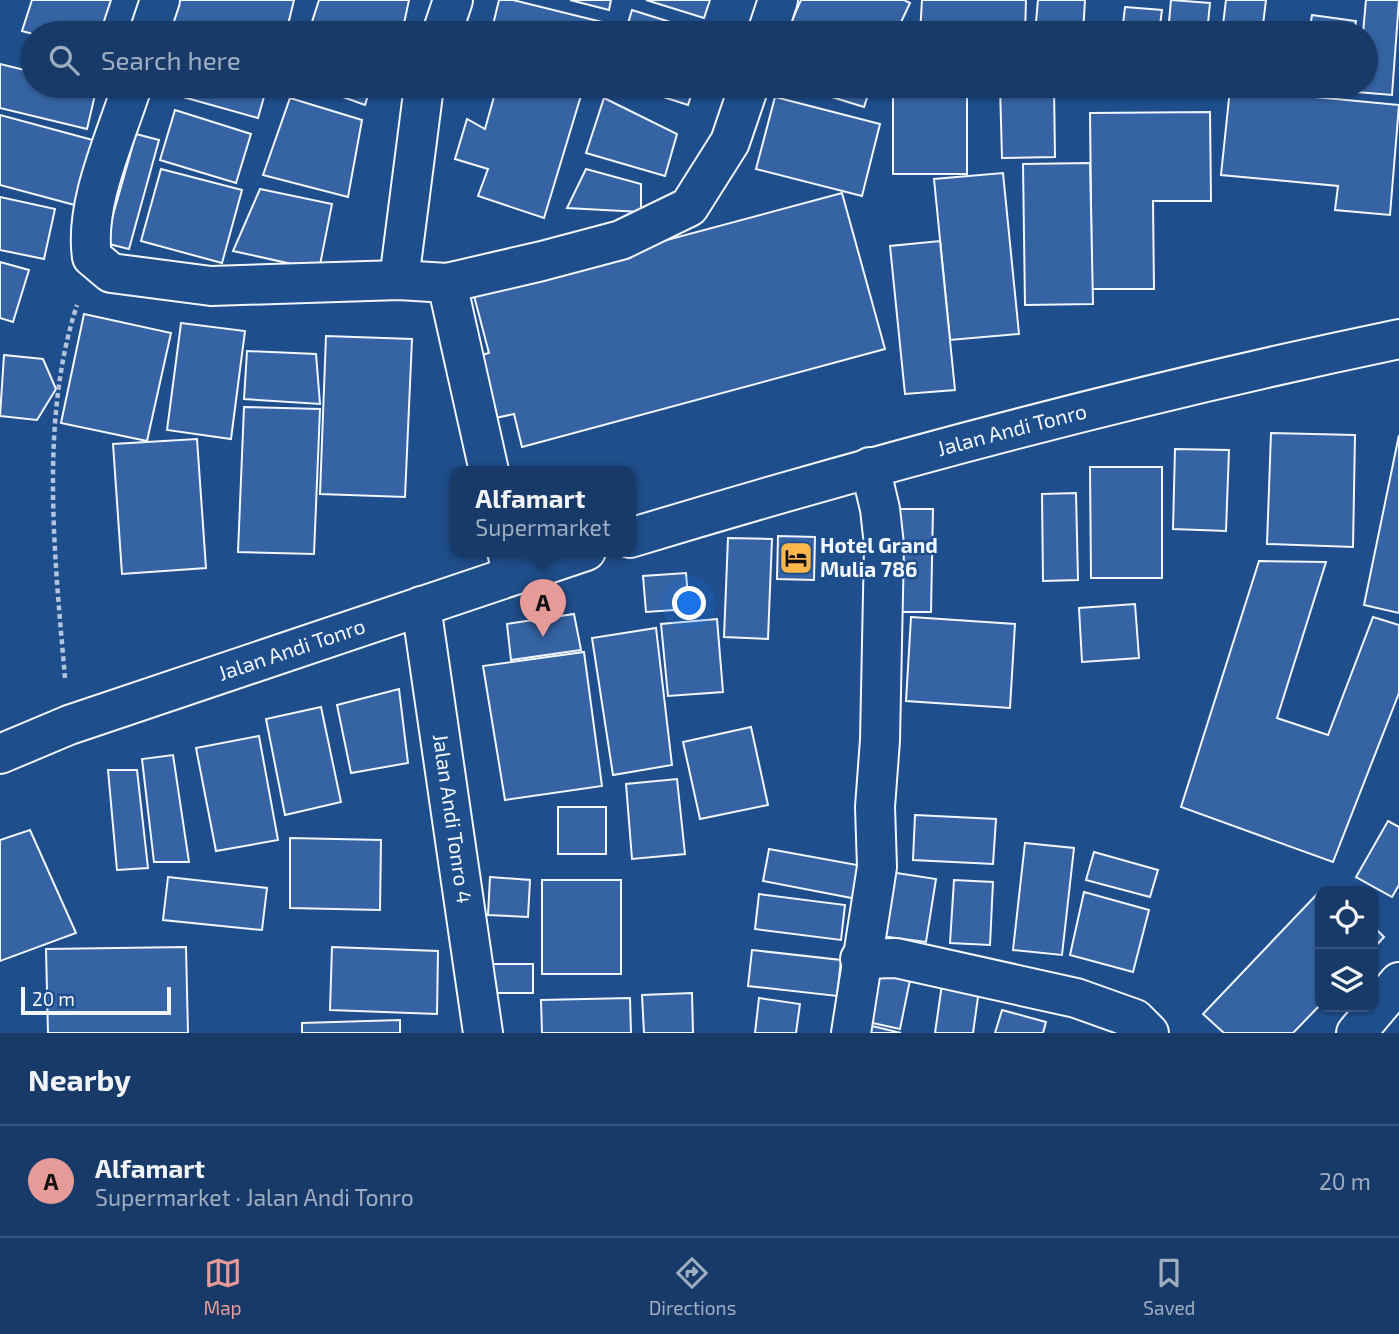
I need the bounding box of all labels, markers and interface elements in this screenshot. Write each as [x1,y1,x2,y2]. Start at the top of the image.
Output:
search box [21,21,1378,98]
icon: search [45,41,83,79]
text: Search here [101,44,241,75]
street label: Jalan Andi Tonro [934,397,1089,460]
popup [450,466,636,557]
text: Alfamart [475,482,585,513]
text: Supermarket [475,513,611,541]
place label: Hotel Grand Mulia 786 [820,532,938,581]
hotel icon: Hotel Grand Mulia 786 [777,539,815,577]
pin: A [520,579,566,637]
your location [672,586,706,620]
street label: Jalan Andi Tonro [215,612,368,685]
street label: Jalan Andi Tonro 4 [429,732,478,905]
map controls [1315,886,1378,1012]
button: locate [1315,886,1378,949]
button: layers [1315,949,1378,1012]
scale bar [21,984,172,1016]
text: 20 m [32,987,75,1010]
text: Nearby [28,1061,131,1097]
text: Alfamart [95,1152,205,1183]
text: A [43,1167,59,1195]
text: 20 m [1319,1167,1371,1195]
text: Supermarket · Jalan Andi Tonro [95,1183,414,1211]
tab: Map [204,1254,242,1319]
tab: Directions [649,1254,736,1319]
tab: Saved [1143,1254,1195,1319]

